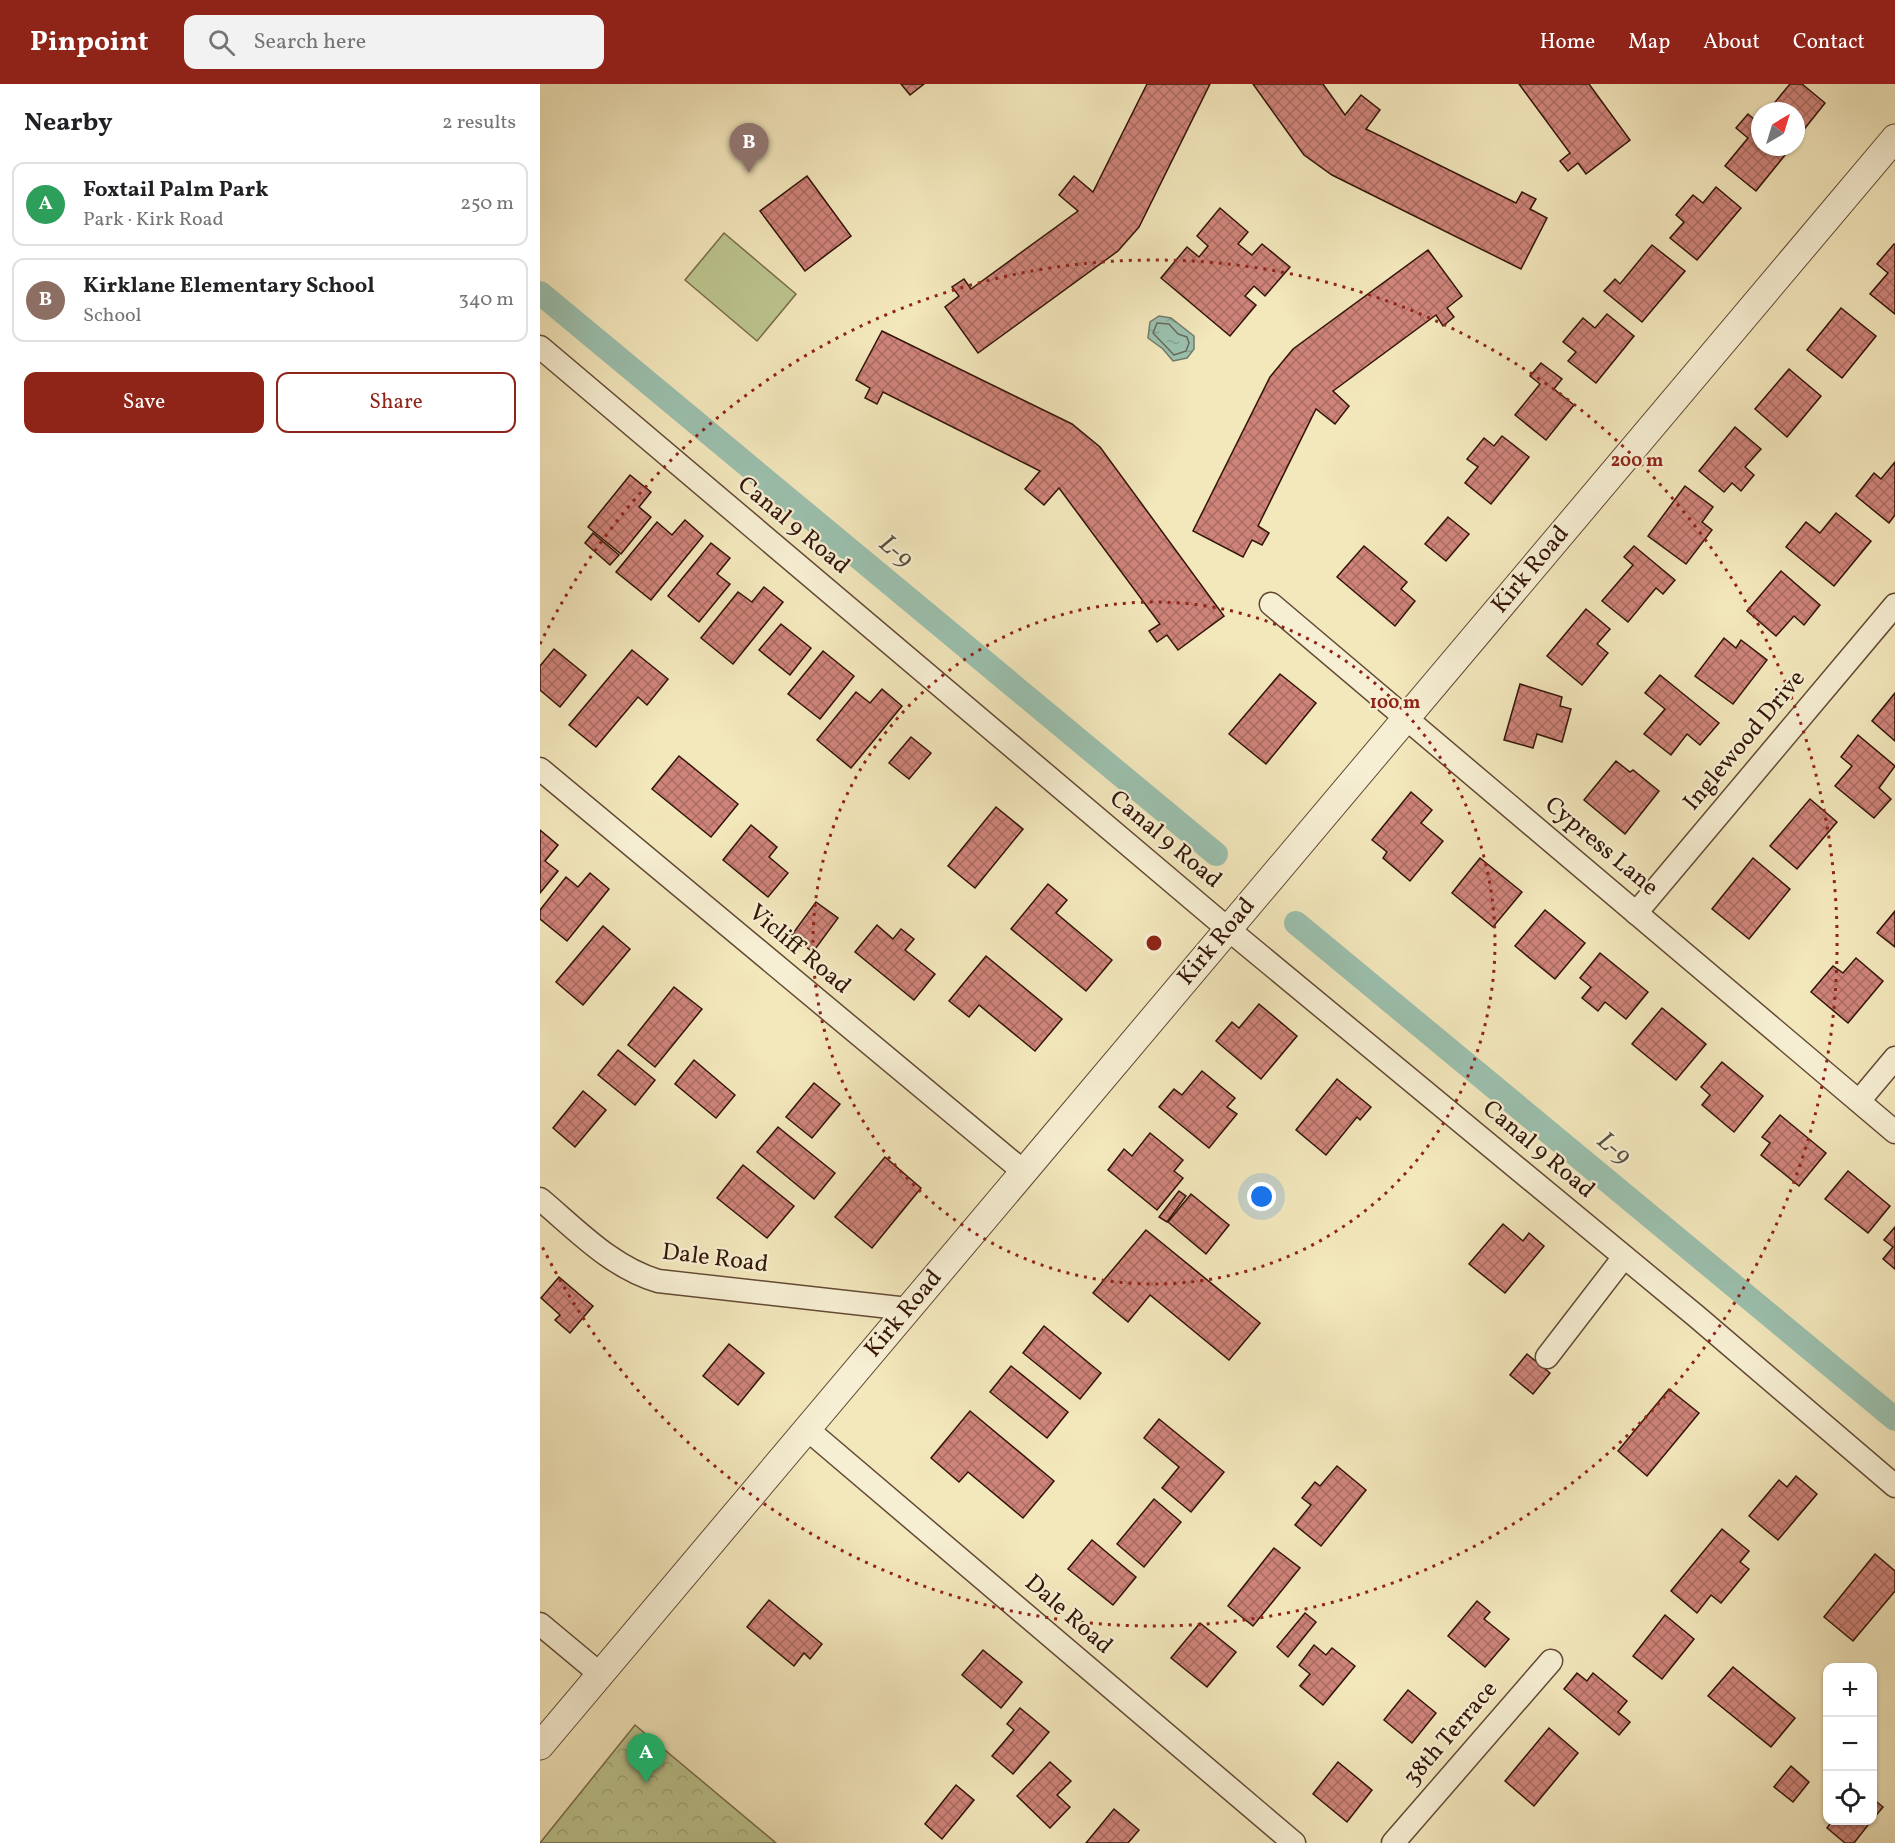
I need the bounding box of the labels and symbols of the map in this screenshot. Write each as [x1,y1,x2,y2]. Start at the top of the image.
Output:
north arrow [1751,102,1805,156]
pin: B [730,124,768,173]
text: 200 m [1611,449,1663,474]
street label: Canal 9 Road [729,469,857,583]
street label: Kirk Road [1484,519,1578,621]
water label: L-9 [871,527,921,577]
street label: Inglewood Drive [1676,663,1814,819]
text: 100 m [1370,691,1420,716]
street label: Canal 9 Road [1101,783,1229,897]
street label: Cypress Lane [1537,789,1665,905]
street label: Kirk Road [1170,891,1264,993]
street label: Vicliff Road [740,897,858,1003]
centre of rings [1144,933,1164,953]
street label: Canal 9 Road [1474,1093,1602,1207]
water label: L-9 [1589,1124,1639,1174]
your location [1247,1182,1276,1211]
street label: Dale Road [660,1236,770,1282]
street label: Kirk Road [857,1263,951,1365]
street label: Dale Road [1016,1567,1120,1663]
street label: 38th Terrace [1396,1674,1506,1794]
pin: A [626,1734,666,1783]

